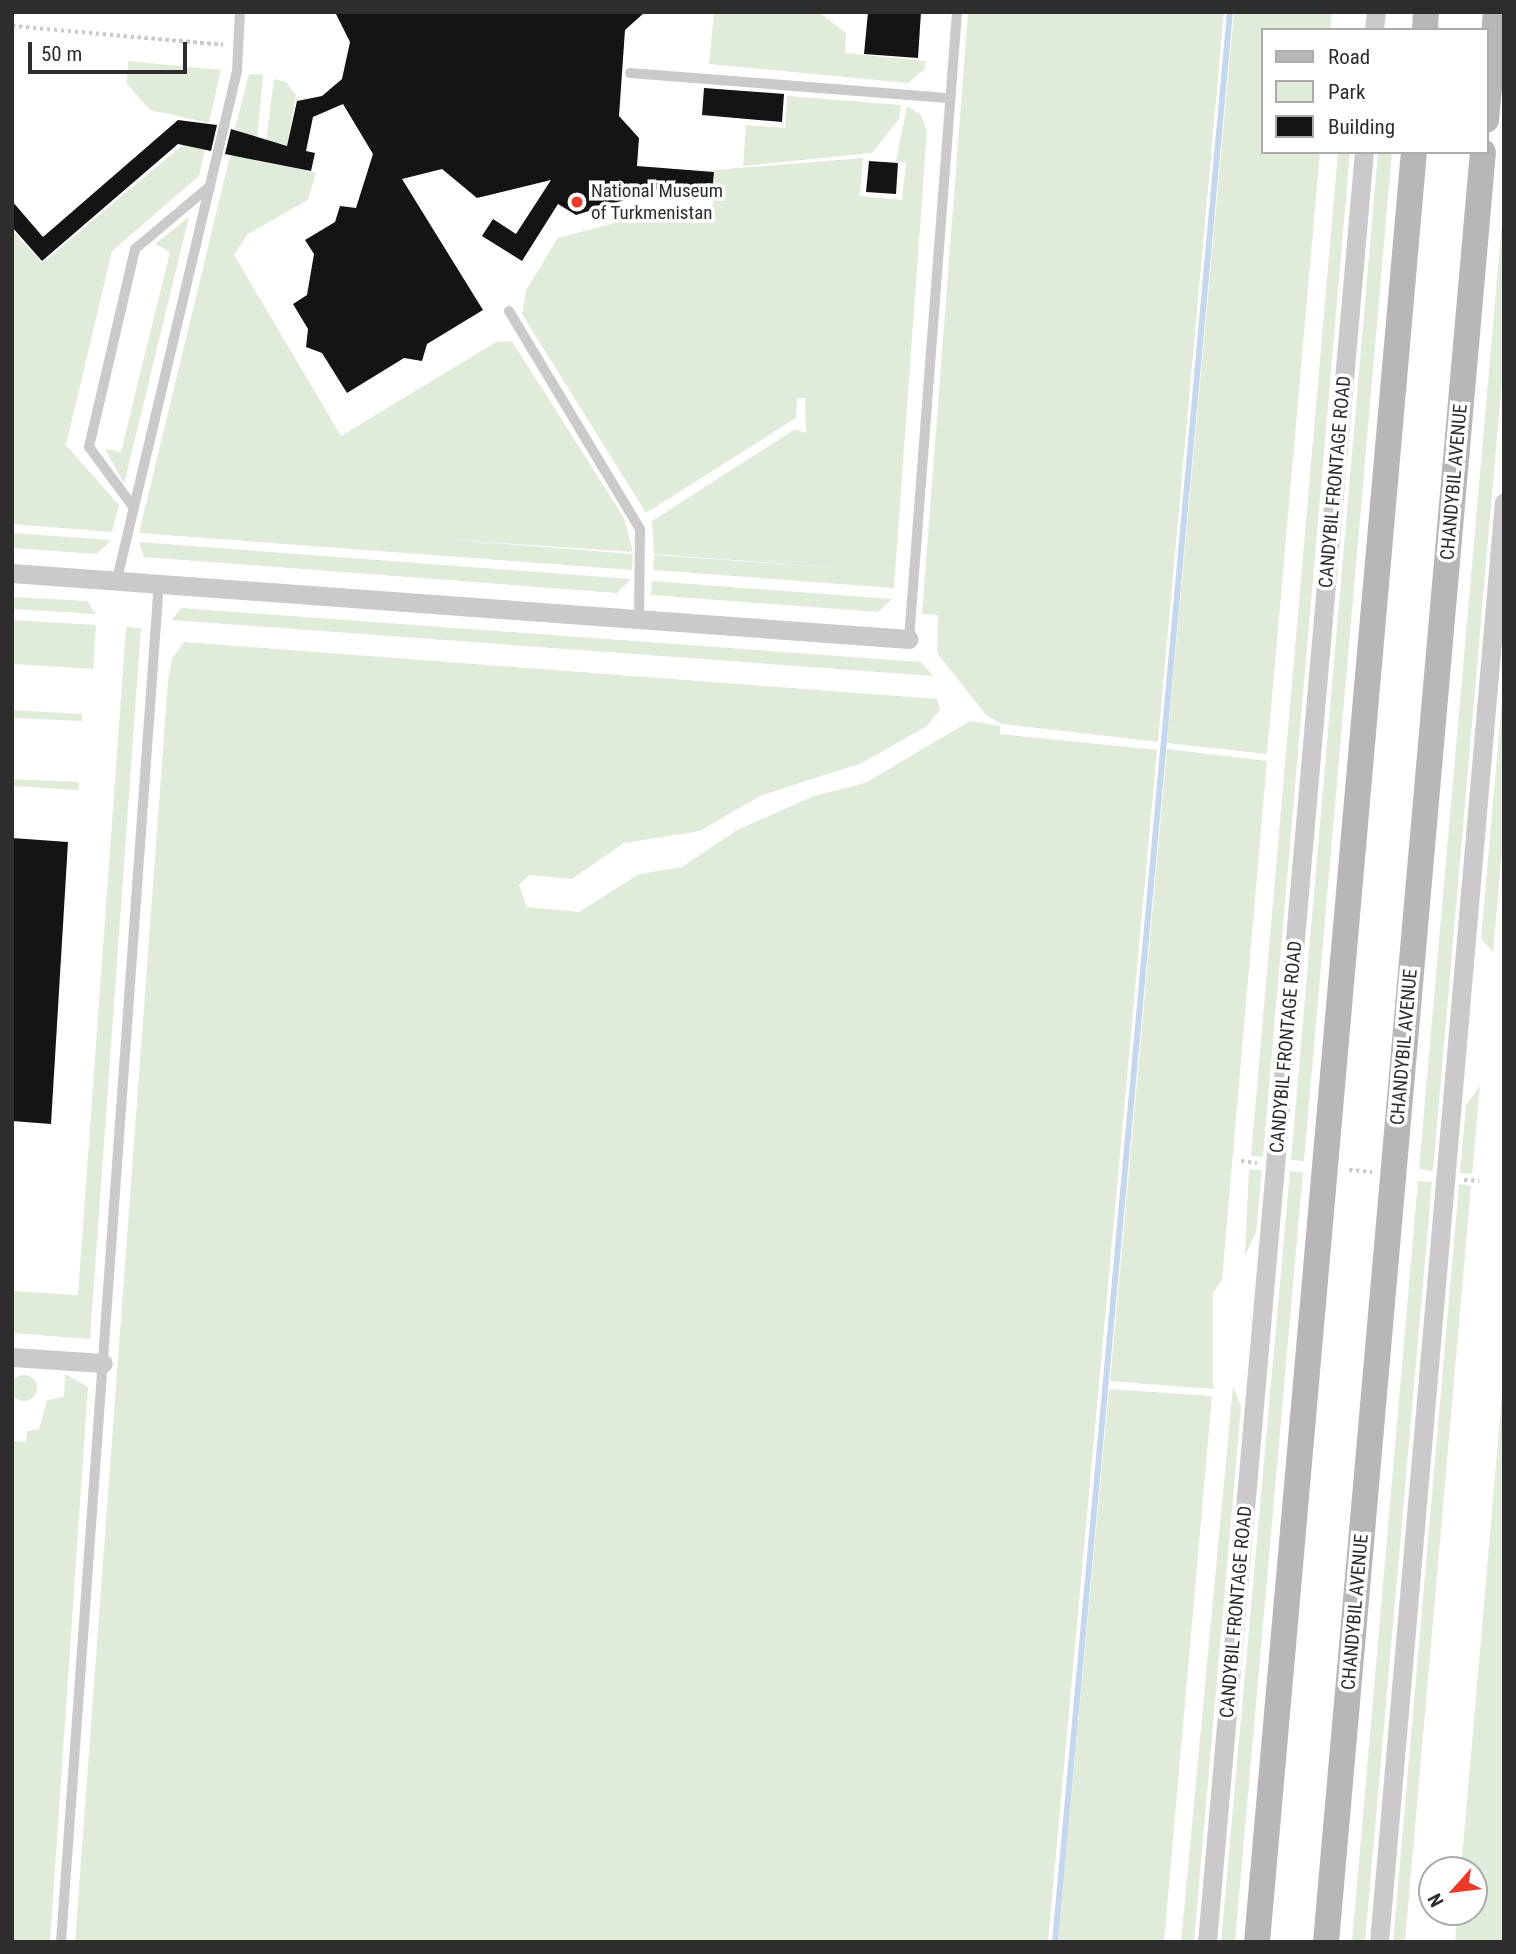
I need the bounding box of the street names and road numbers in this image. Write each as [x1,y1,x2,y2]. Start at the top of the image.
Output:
street label: CANDYBIL FRONTAGE ROAD [1314,375,1356,589]
street label: CHANDYBIL AVENUE [1436,403,1472,561]
street label: CANDYBIL FRONTAGE ROAD [1265,940,1307,1154]
street label: CHANDYBIL AVENUE [1386,968,1422,1126]
street label: CANDYBIL FRONTAGE ROAD [1215,1505,1257,1719]
street label: CHANDYBIL AVENUE [1337,1533,1373,1691]

